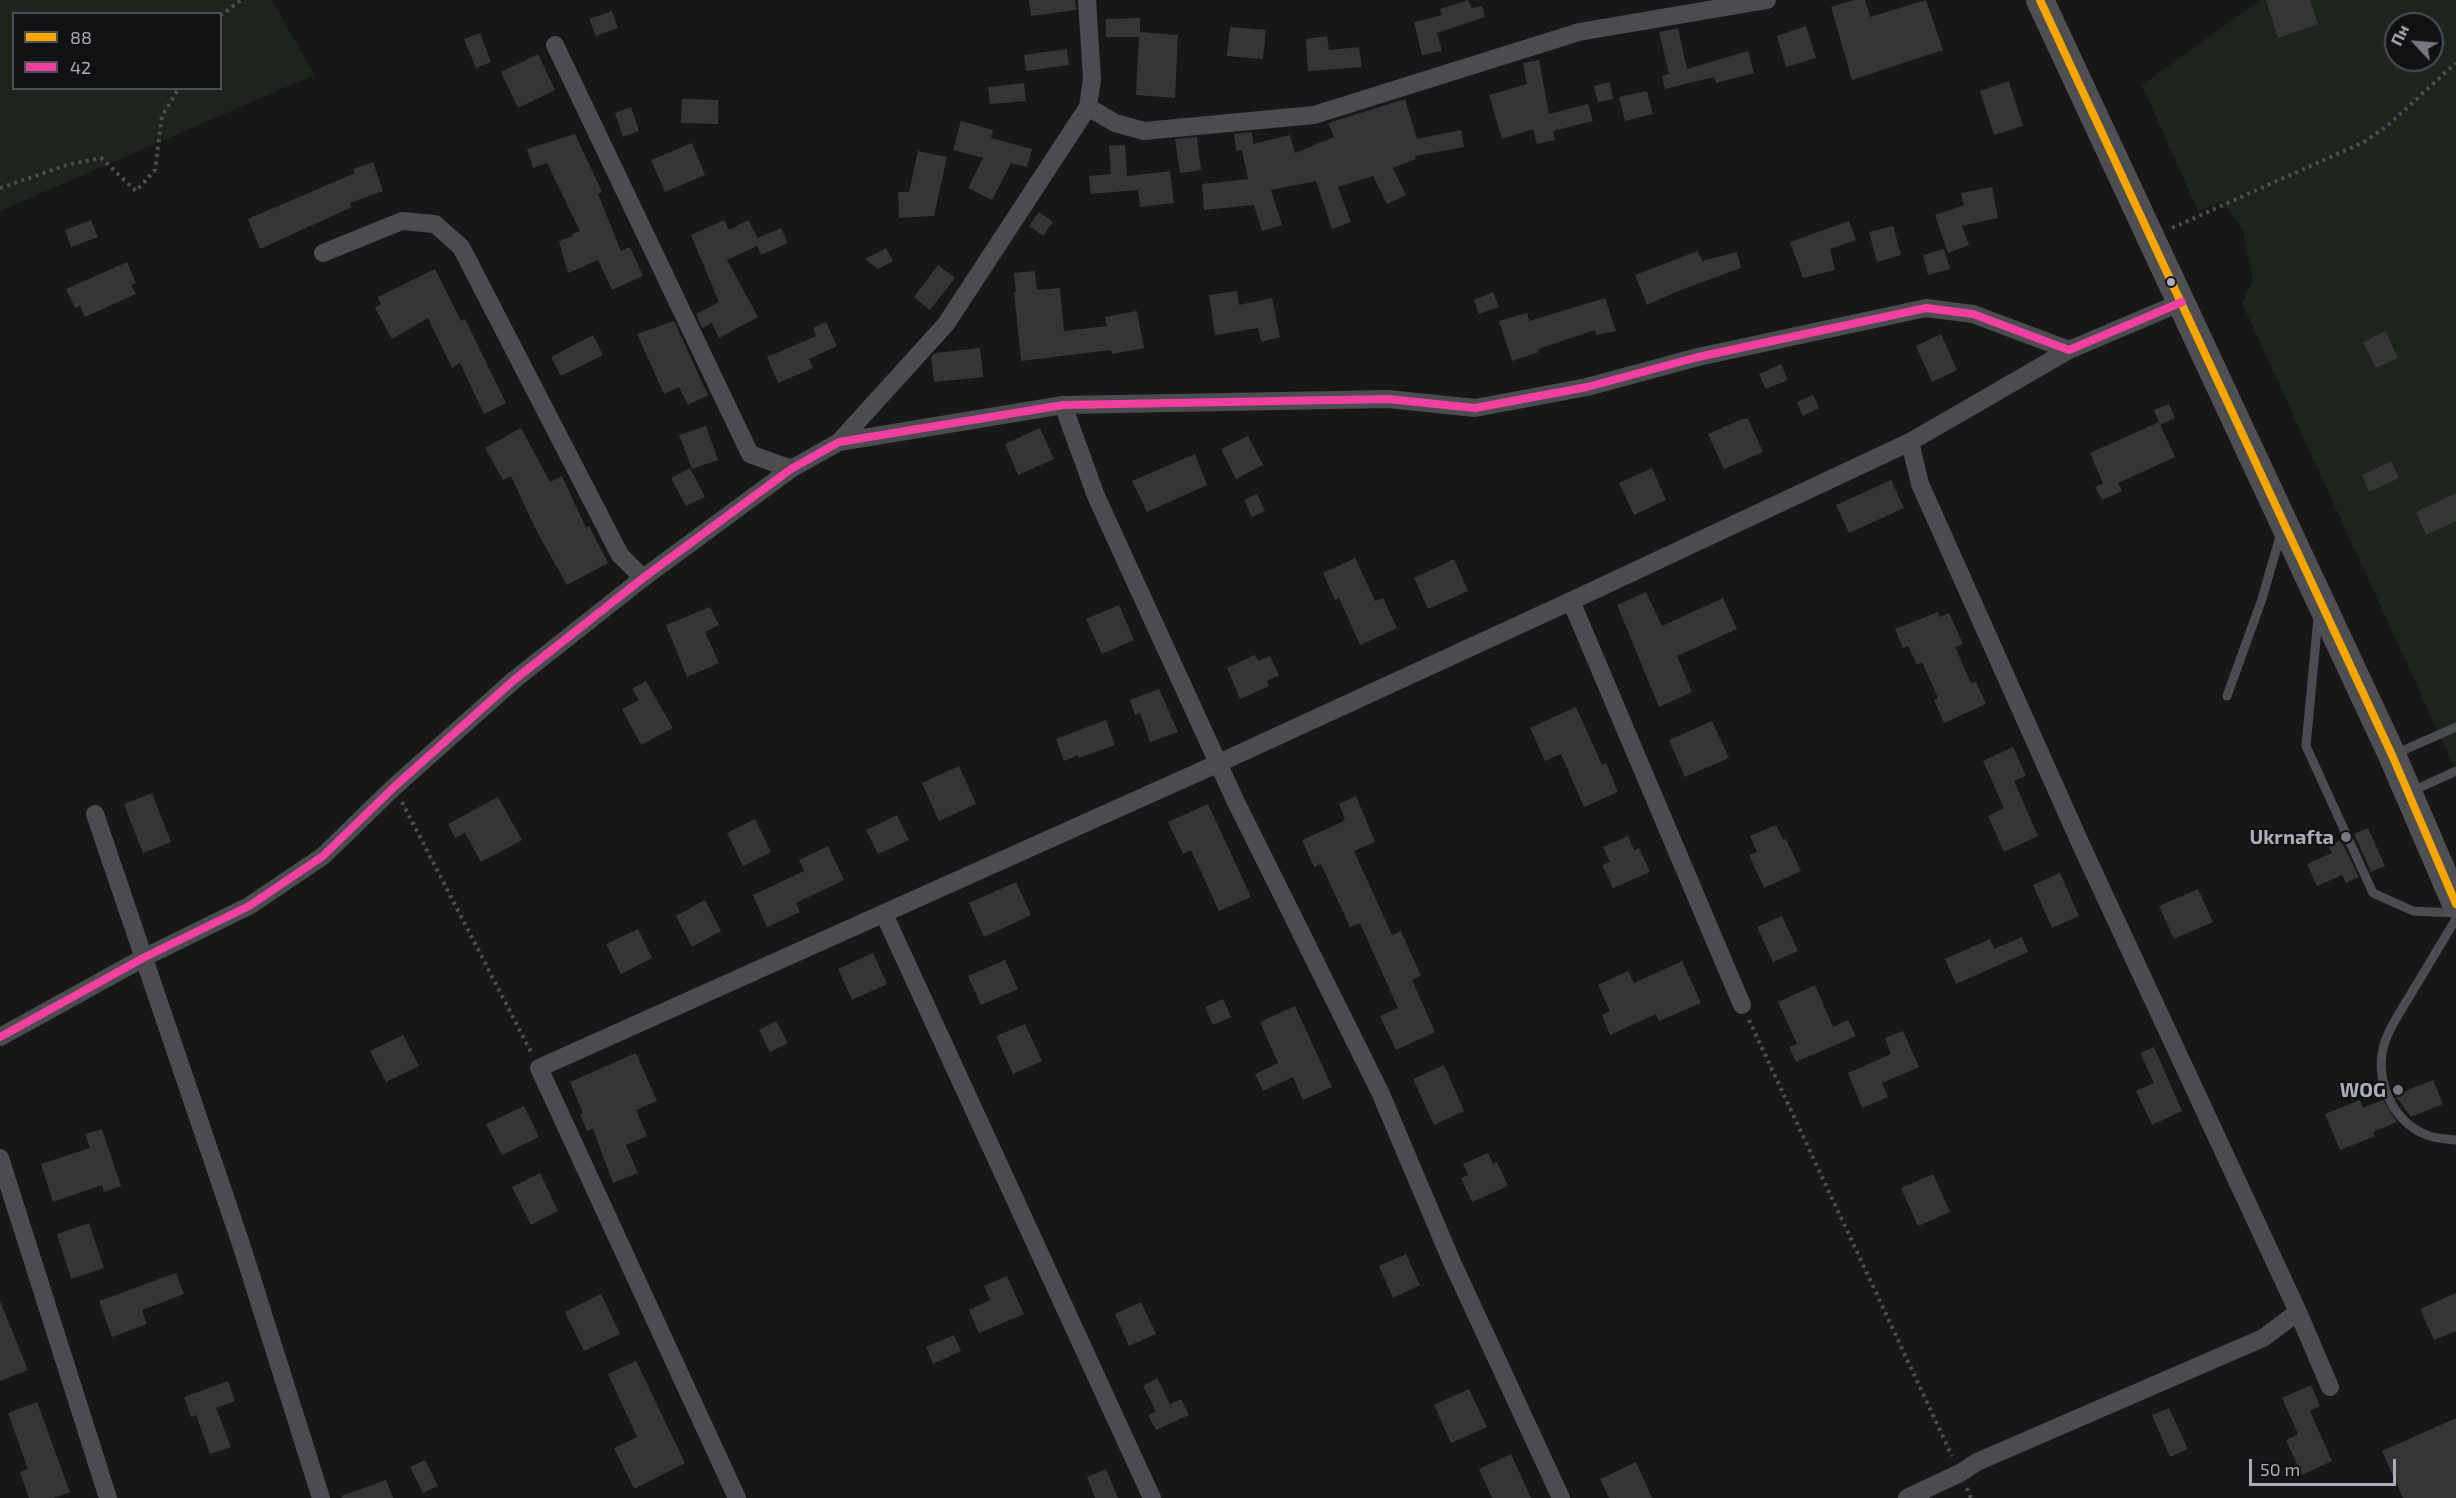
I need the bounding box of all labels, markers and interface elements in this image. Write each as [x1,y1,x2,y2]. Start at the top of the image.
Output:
legend [12,12,222,90]
north arrow [2384,12,2444,72]
text: Пн [2386,21,2412,48]
text: 88 [70,26,92,48]
text: 42 [70,56,91,78]
unlabelled marker [2165,276,2177,288]
place label: Ukrnafta [2249,825,2334,849]
marker: Ukrnafta [2339,830,2353,844]
place label: WOG [2340,1078,2386,1102]
marker: WOG [2391,1083,2405,1097]
scale bar [2252,1447,2399,1485]
text: 50 m [2260,1458,2300,1480]

